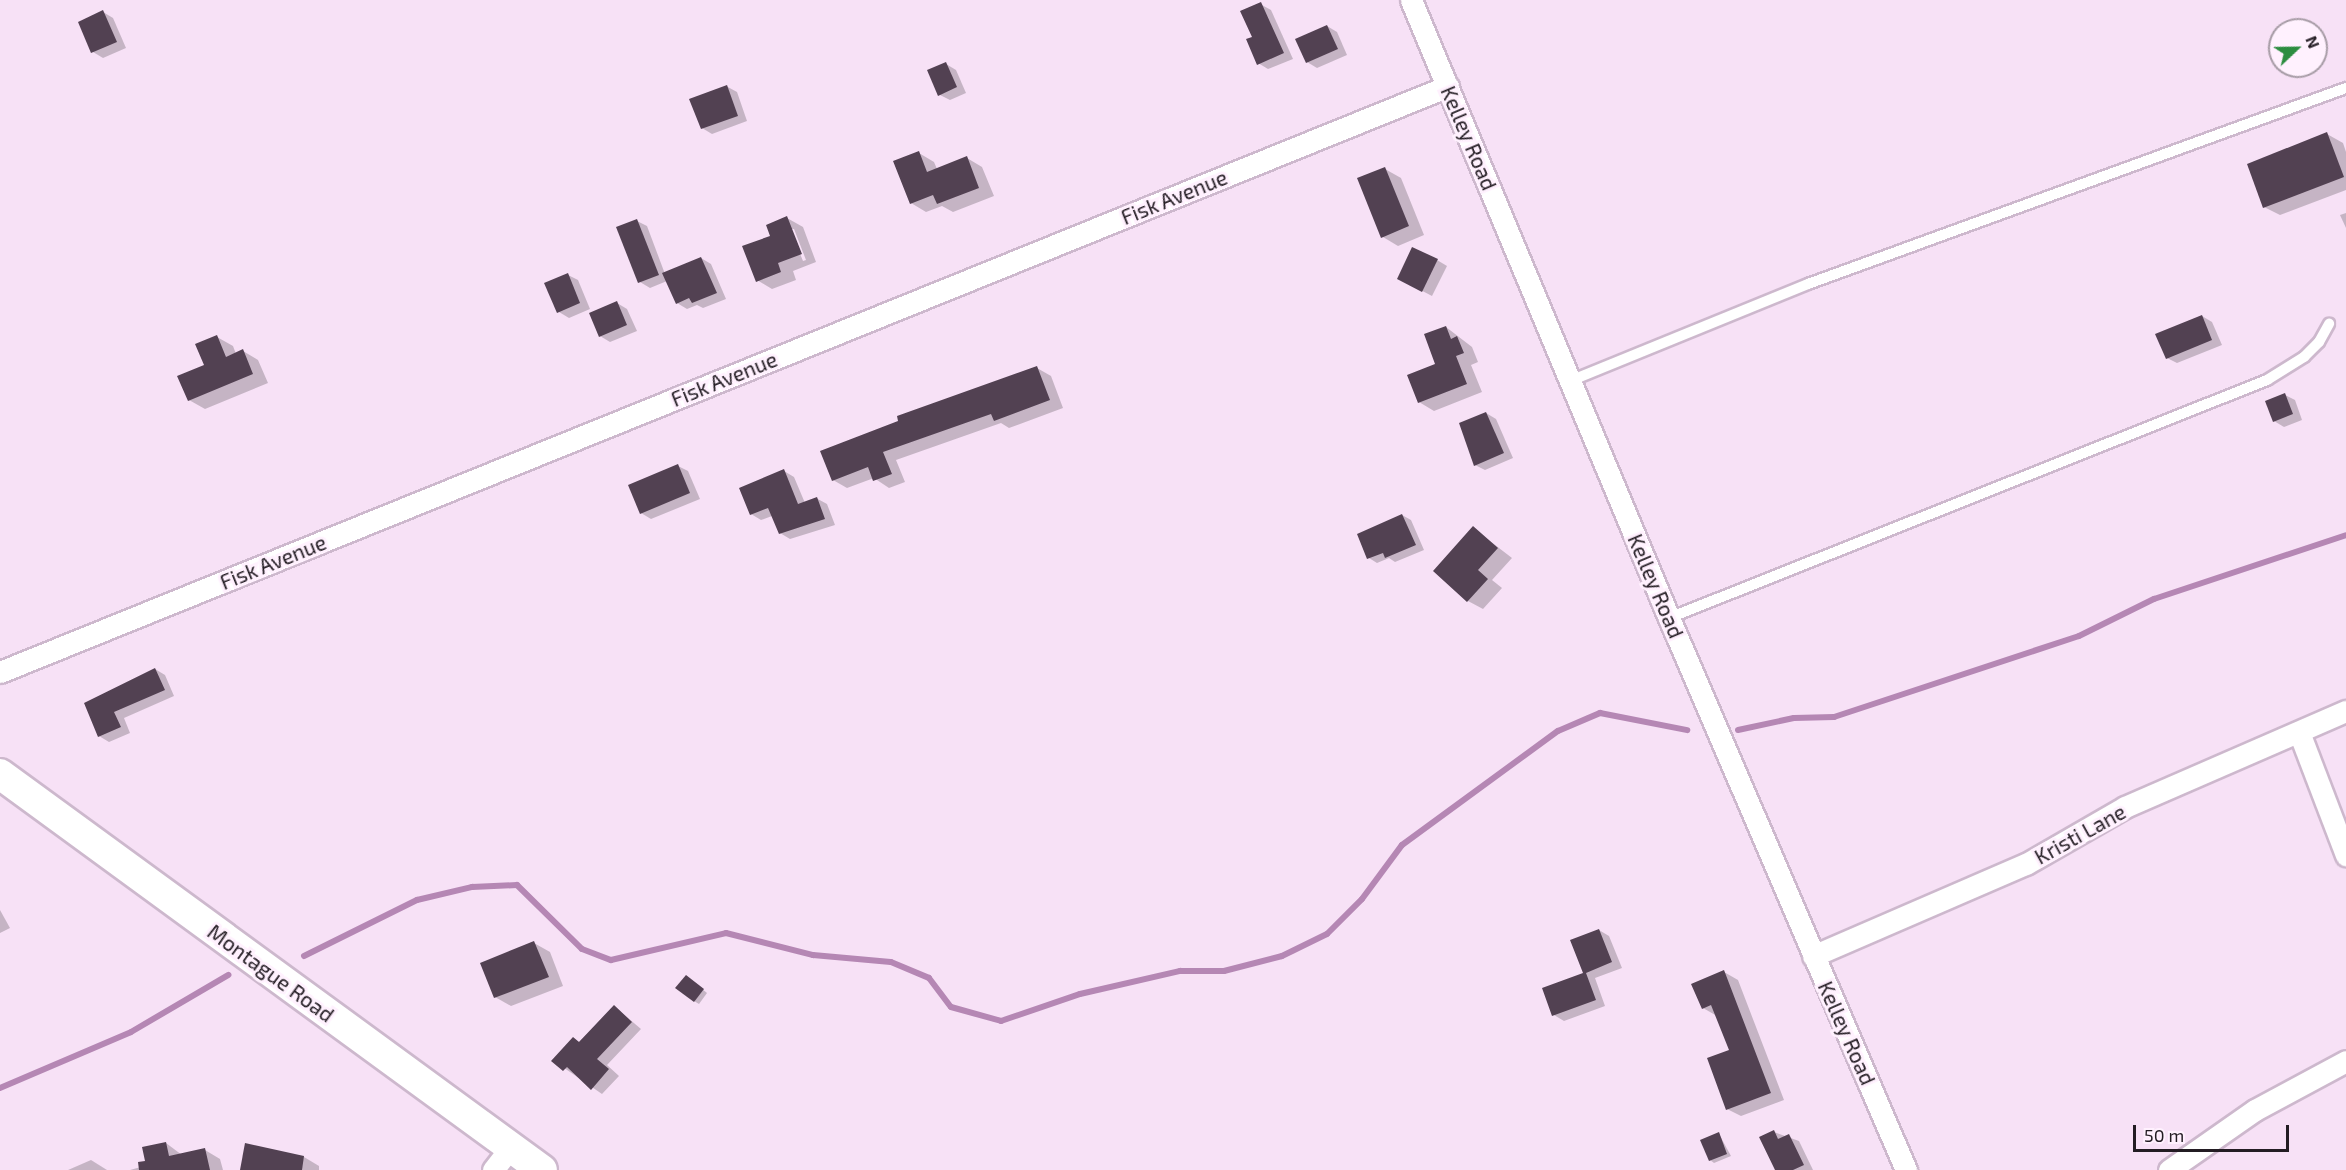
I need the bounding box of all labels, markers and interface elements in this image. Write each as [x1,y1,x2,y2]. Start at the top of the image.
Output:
north arrow [2268,18,2328,78]
text: N [2302,33,2324,51]
street label: Kelley Road [1436,82,1502,194]
street label: Fisk Avenue [1117,164,1231,230]
street label: Fisk Avenue [667,346,781,412]
street label: Fisk Avenue [216,529,330,595]
street label: Kelley Road [1623,530,1689,642]
street label: Kristi Lane [2030,799,2130,869]
street label: Montague Road [203,919,339,1027]
street label: Kelley Road [1813,977,1881,1089]
scale bar [2136,1113,2292,1151]
text: 50 m [2144,1124,2184,1146]

